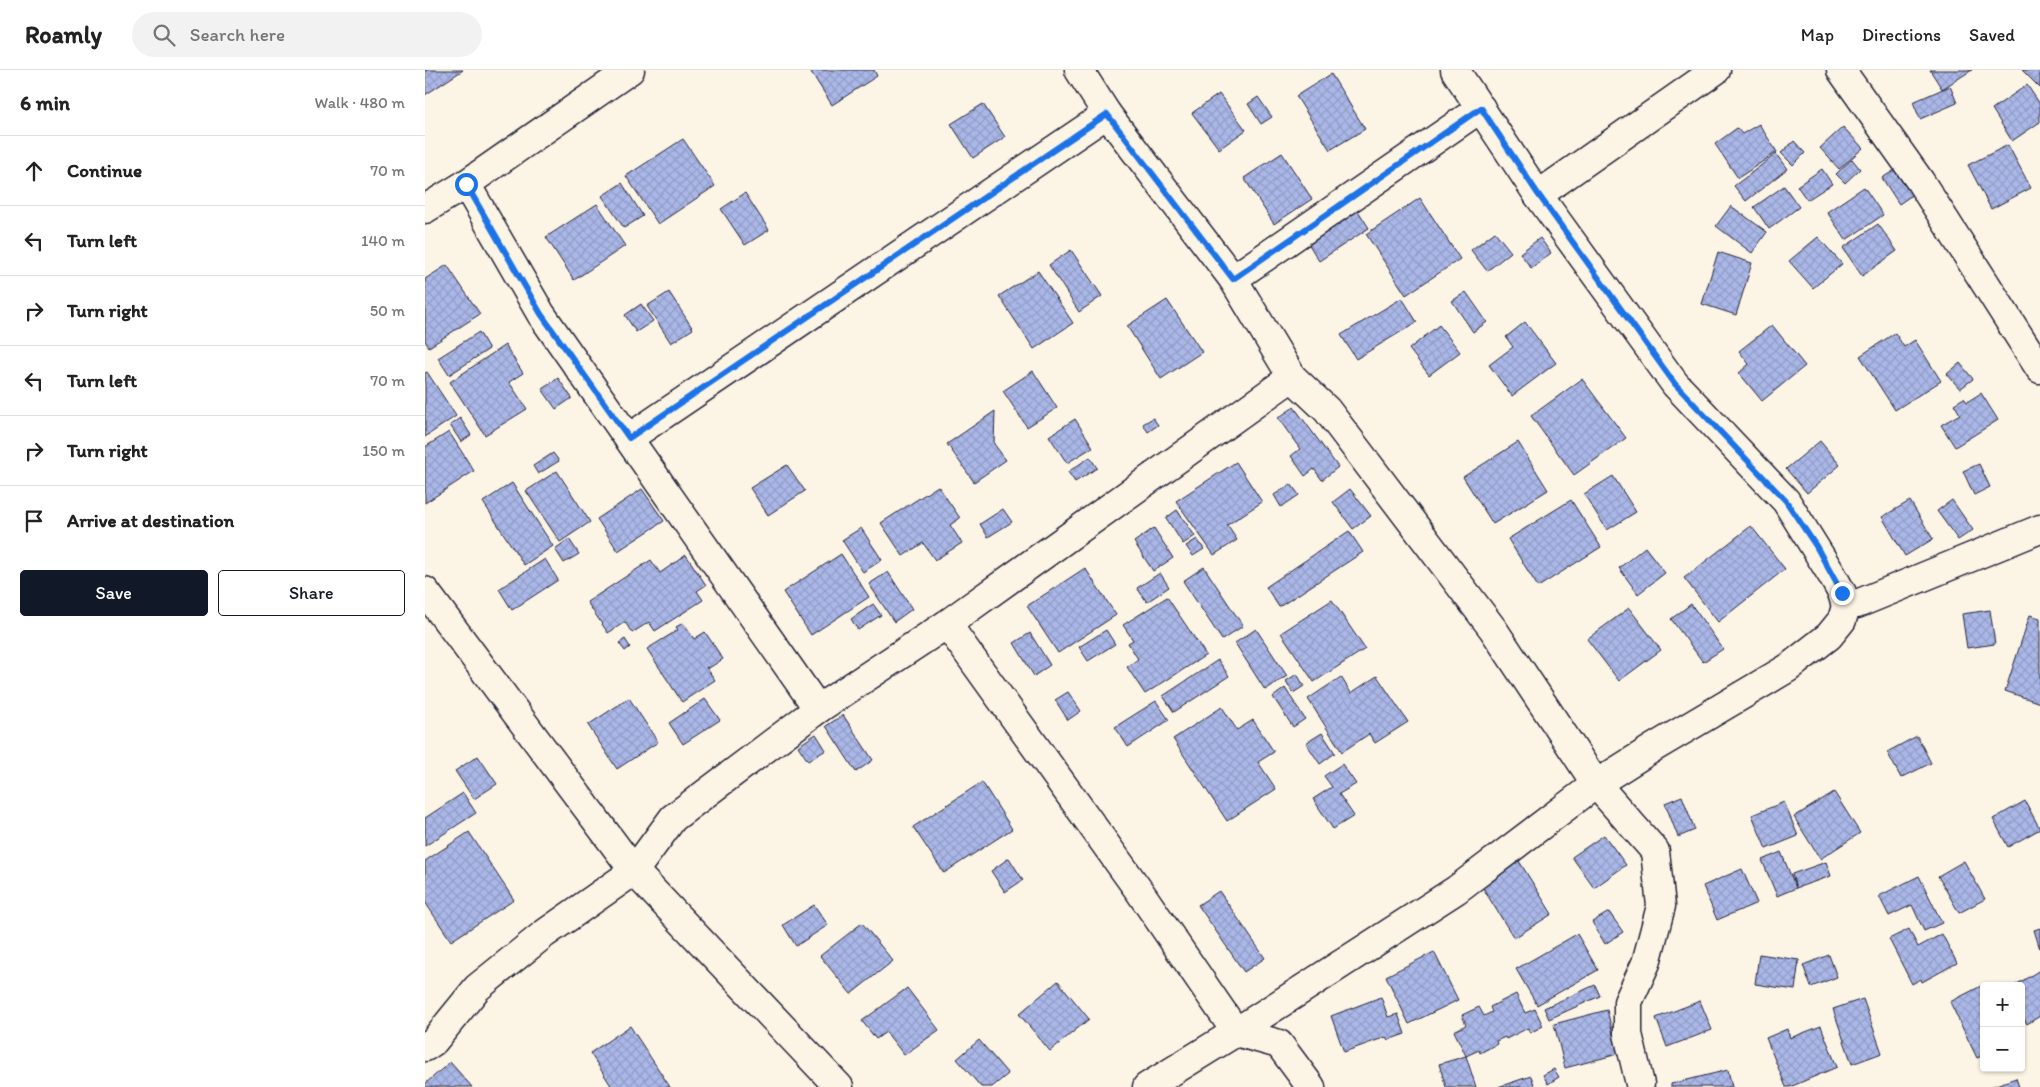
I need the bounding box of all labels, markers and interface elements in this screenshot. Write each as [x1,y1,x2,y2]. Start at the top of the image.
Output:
search box [132,12,482,57]
text: Roamly [25,20,102,49]
icon: search [150,21,178,49]
text: Search here [190,23,285,46]
text: Map [1801,24,1834,46]
text: Directions [1862,24,1941,46]
text: Saved [1969,24,2015,46]
text: 6 min [20,90,70,115]
text: Walk · 480 m [315,93,405,112]
icon: ahead [20,157,48,185]
text: Continue [67,159,142,182]
text: 70 m [370,161,405,180]
route start [455,173,478,196]
icon: left [20,227,48,255]
text: Turn left [67,229,137,252]
text: 140 m [361,231,405,250]
icon: right [20,297,48,325]
text: Turn right [67,299,148,322]
text: 50 m [370,301,405,320]
icon: left [20,367,48,395]
text: Turn left [67,369,137,392]
text: 70 m [370,371,405,390]
icon: right [20,437,48,465]
text: Turn right [67,439,148,462]
text: 150 m [362,441,405,460]
icon: arrive [20,507,48,535]
text: Arrive at destination [67,509,234,532]
button: Save [20,570,208,616]
button: Share [218,570,405,616]
route end [1831,582,1854,605]
map controls [1980,982,2025,1072]
button: + [1980,982,2025,1027]
button: − [1980,1027,2025,1072]

